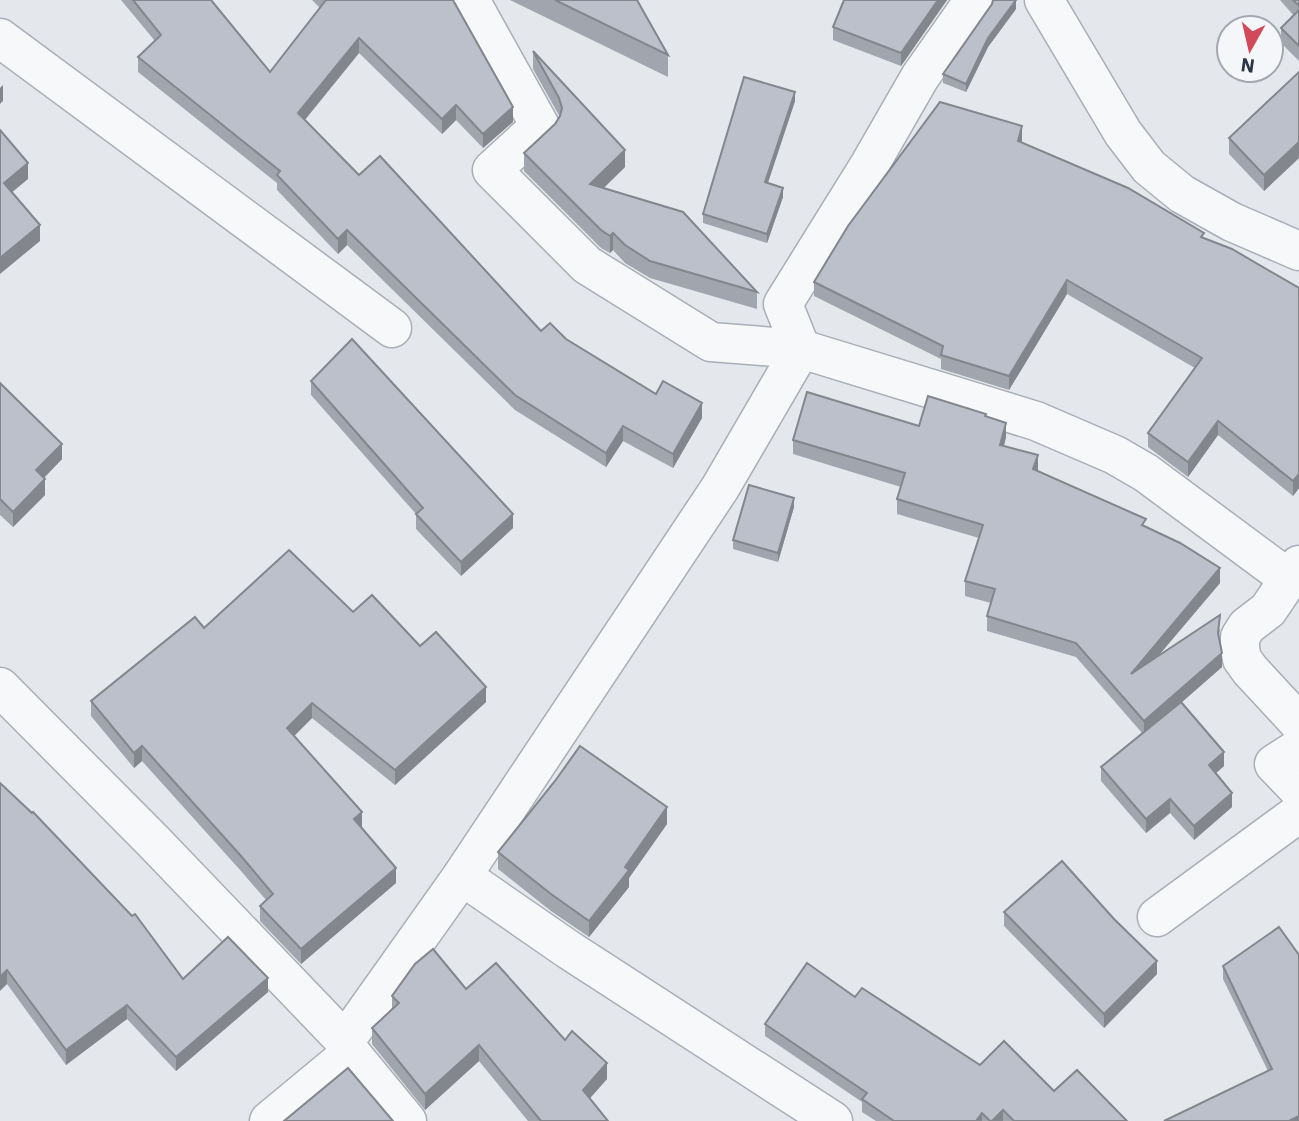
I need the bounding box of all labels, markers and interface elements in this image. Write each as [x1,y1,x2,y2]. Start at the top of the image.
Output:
north arrow [1215,14,1285,84]
text: N [1239,53,1256,79]

